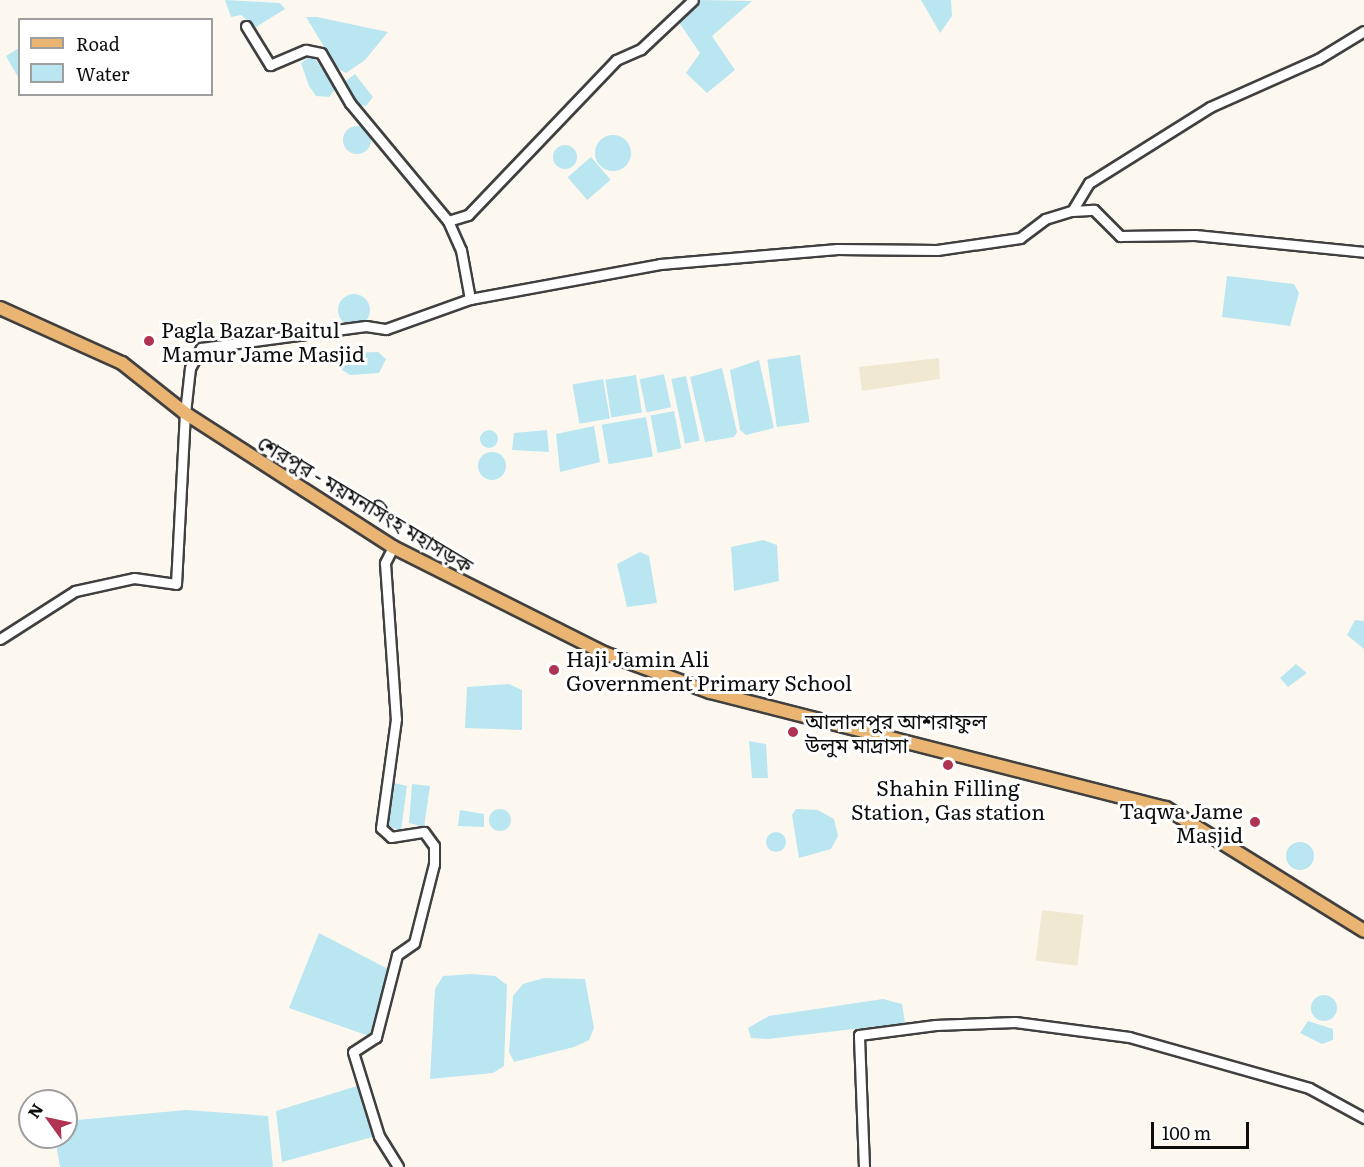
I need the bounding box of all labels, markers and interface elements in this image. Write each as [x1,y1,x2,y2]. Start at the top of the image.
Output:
legend [18,18,213,96]
text: Road [76,30,120,57]
text: Water [76,60,129,87]
place label: Pagla Bazar Baitul Mamur Jame Masjid [161,316,365,366]
marker: Pagla Bazar Baitul Mamur Jame Masjid [142,334,156,348]
street label: শেরপুর - ময়মনসিংহ মহাসড়ক [254,429,478,577]
place label: Haji Jamin Ali Government Primary School [566,645,852,695]
marker: Haji Jamin Ali Government Primary School [547,663,561,677]
place label: আলালপুর আশরাফুল উলুম মাদ্রাসা [805,707,987,757]
marker: আলালপুর আশরাফুল উলুম মাদ্রাসা [786,725,800,739]
marker: Shahin Filling Station, Gas station [941,758,955,772]
place label: Shahin Filling Station, Gas station [851,774,1045,824]
place label: Taqwa Jame Masjid [1119,797,1243,847]
marker: Taqwa Jame Masjid [1248,815,1262,829]
north arrow [18,1089,78,1149]
text: N [21,1098,48,1122]
scale bar [1154,1110,1252,1148]
text: 100 m [1162,1119,1211,1146]

